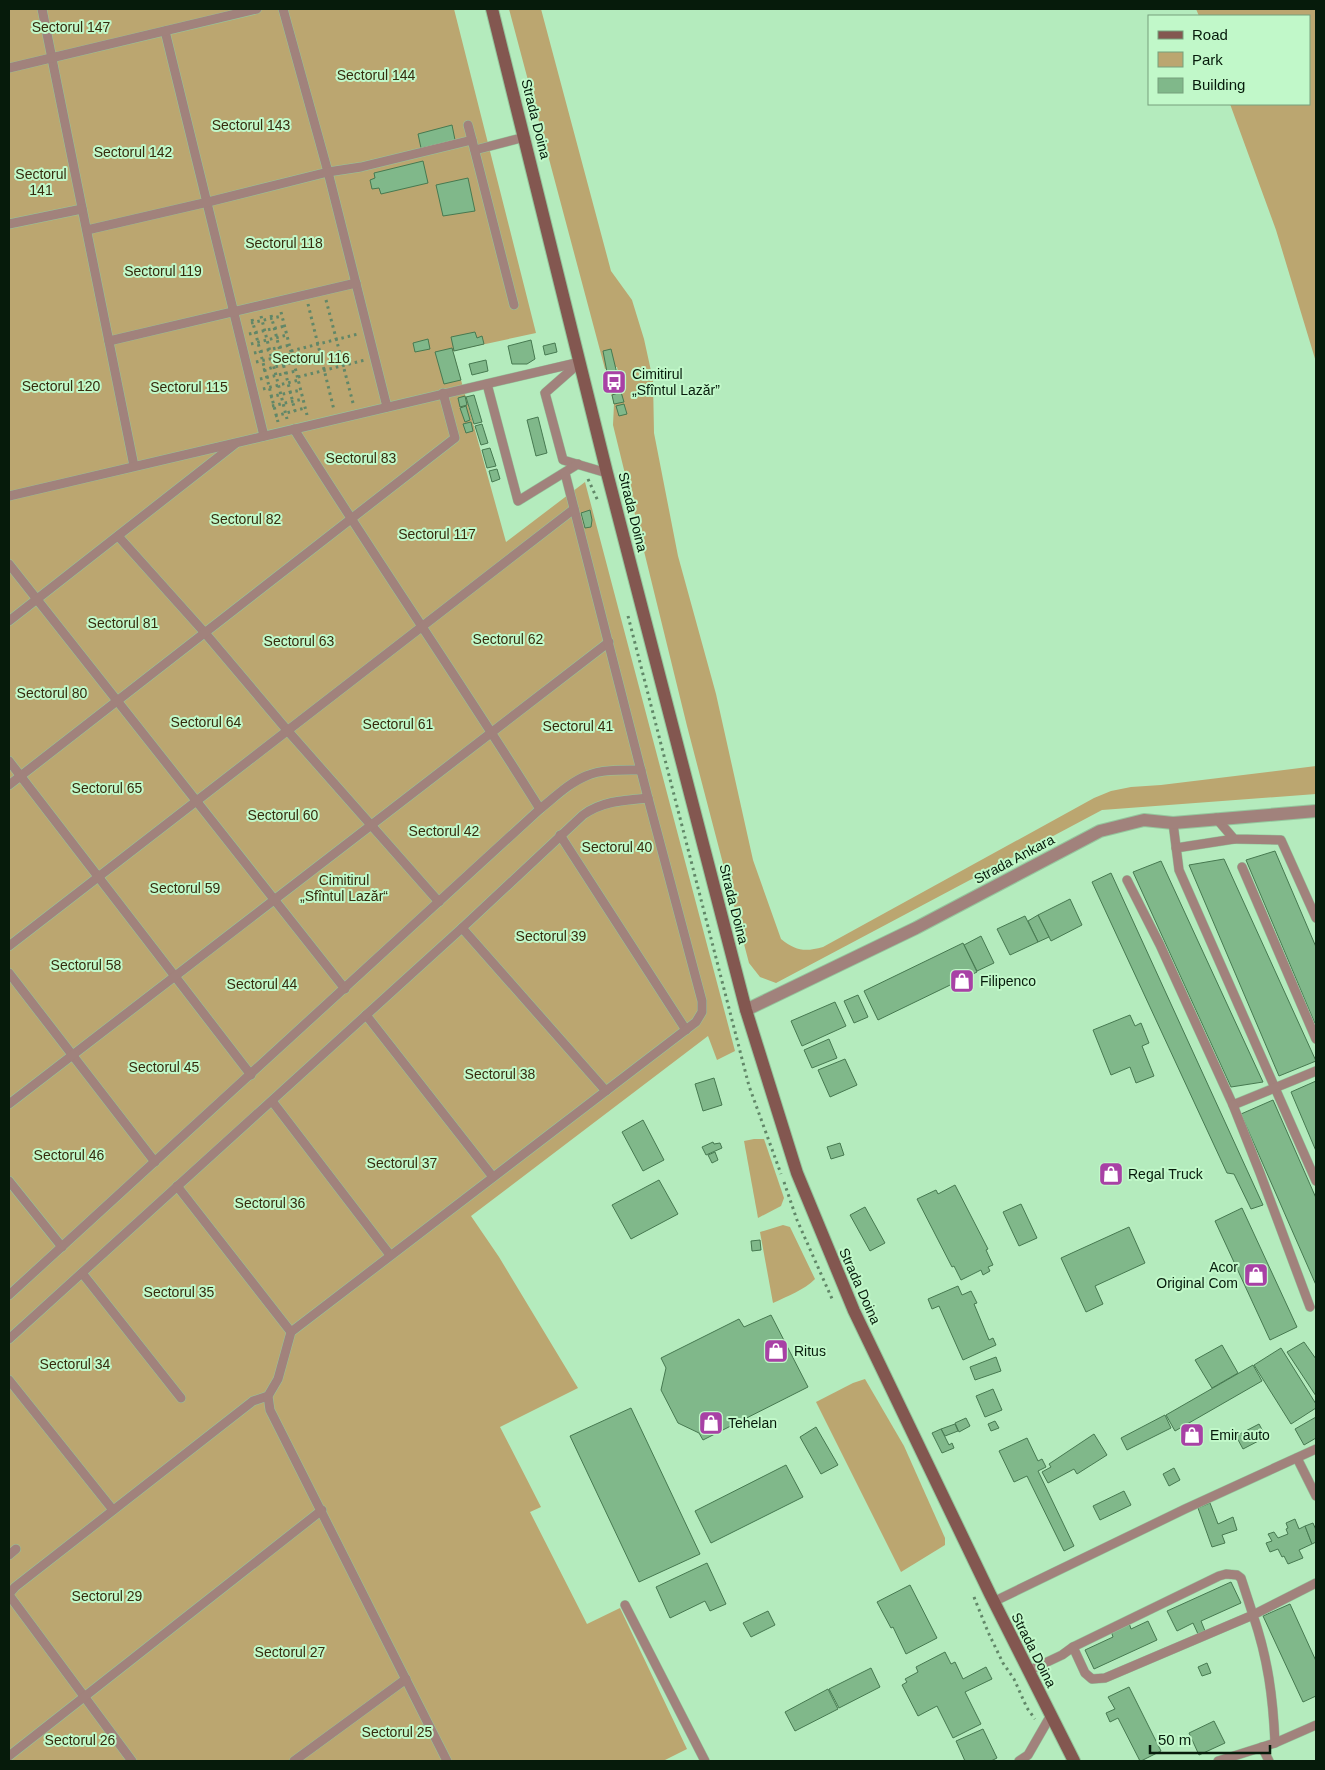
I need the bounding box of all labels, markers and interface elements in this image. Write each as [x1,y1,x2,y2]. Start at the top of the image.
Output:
legend [1148,15,1310,105]
park label: Sectorul 147 [32,19,111,35]
text: Road [1192,26,1228,43]
text: Park [1192,51,1223,68]
park label: Sectorul 144 [337,67,416,83]
text: Building [1192,76,1245,93]
street label: Strada Doina [518,77,554,161]
park label: Sectorul 143 [212,117,291,133]
park label: Sectorul 142 [94,144,173,160]
park label: Sectorul 141 [15,166,67,198]
park label: Sectorul 118 [245,235,323,251]
park label: Sectorul 119 [124,263,202,279]
park label: Sectorul 116 [272,350,350,366]
place label: Cimitirul „Sfîntul Lazăr” [632,366,720,398]
bus stop icon: Cimitirul „Sfîntul Lazăr” [601,369,627,395]
park label: Sectorul 120 [22,378,101,394]
park label: Sectorul 115 [150,379,228,395]
park label: Sectorul 83 [326,450,397,466]
street label: Strada Doina [615,470,651,554]
park label: Sectorul 82 [211,511,282,527]
park label: Sectorul 117 [398,526,476,542]
park label: Sectorul 81 [88,615,159,631]
park label: Sectorul 62 [473,631,544,647]
park label: Sectorul 63 [264,633,335,649]
park label: Sectorul 80 [17,685,88,701]
park label: Sectorul 64 [171,714,242,730]
park label: Sectorul 61 [363,716,434,732]
park label: Sectorul 41 [543,718,614,734]
park label: Sectorul 65 [72,780,143,796]
park label: Sectorul 60 [248,807,319,823]
park label: Sectorul 42 [409,823,480,839]
street label: Strada Ankara [971,831,1057,887]
park label: Sectorul 40 [582,839,653,855]
street label: Strada Doina [716,862,752,946]
park label: Cimitirul „Sfîntul Lazăr“ [300,872,388,904]
park label: Sectorul 59 [150,880,221,896]
park label: Sectorul 39 [516,928,587,944]
park label: Sectorul 58 [51,957,122,973]
shop icon: Filipenco [949,968,975,994]
place label: Filipenco [980,973,1036,989]
park label: Sectorul 44 [227,976,298,992]
park label: Sectorul 45 [129,1059,200,1075]
park label: Sectorul 38 [465,1066,536,1082]
park label: Sectorul 46 [34,1147,105,1163]
park label: Sectorul 37 [367,1155,438,1171]
shop icon: Regal Truck [1098,1161,1124,1187]
place label: Regal Truck [1128,1166,1204,1182]
park label: Sectorul 36 [235,1195,306,1211]
street label: Strada Doina [836,1245,884,1327]
place label: Acor Original Com [1156,1259,1238,1291]
shop icon: Acor Original Com [1243,1262,1269,1288]
park label: Sectorul 35 [144,1284,215,1300]
shop icon: Ritus [763,1338,789,1364]
place label: Ritus [794,1343,826,1359]
park label: Sectorul 34 [40,1356,111,1372]
shop icon: Tehelan [698,1410,724,1436]
place label: Tehelan [728,1415,777,1431]
shop icon: Emir auto [1179,1422,1205,1448]
place label: Emir auto [1210,1427,1270,1443]
park label: Sectorul 29 [72,1588,143,1604]
street label: Strada Doina [1008,1610,1060,1690]
park label: Sectorul 27 [255,1644,326,1660]
scale bar [1150,1722,1270,1754]
park label: Sectorul 25 [362,1724,433,1740]
text: 50 m [1158,1731,1191,1748]
park label: Sectorul 26 [45,1732,116,1748]

